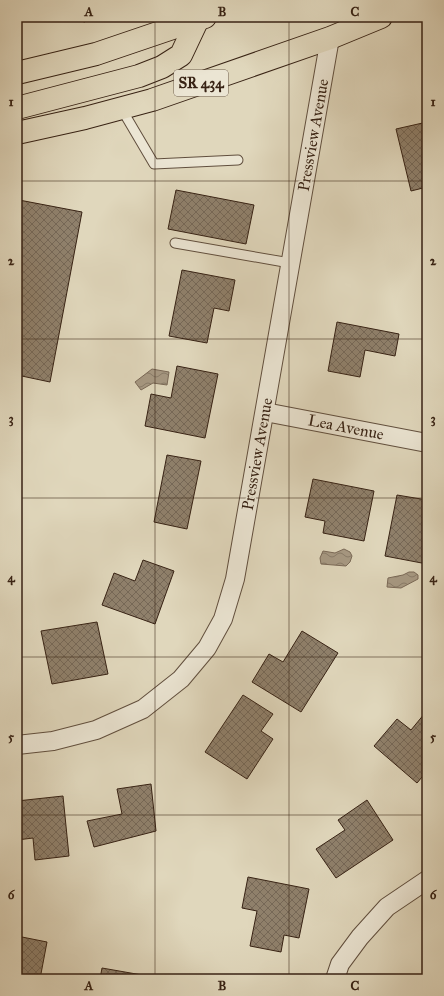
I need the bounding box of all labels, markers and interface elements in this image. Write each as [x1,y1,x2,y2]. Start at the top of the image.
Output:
text: A [84,4,94,20]
text: B [218,4,227,20]
text: C [351,4,360,20]
road number: SR 434 [174,70,228,96]
street label: Pressview Avenue [294,77,332,193]
text: 1 [8,94,14,110]
text: 1 [430,94,436,110]
text: 2 [8,253,15,269]
text: 2 [430,253,437,269]
street label: Pressview Avenue [238,396,276,512]
street label: Lea Avenue [307,410,386,444]
text: 3 [8,411,14,427]
text: 3 [430,411,436,427]
text: 4 [7,570,15,586]
text: 4 [429,570,437,586]
text: 5 [8,729,15,745]
text: 5 [430,729,437,745]
text: 6 [8,887,16,903]
text: 6 [430,887,438,903]
text: A [84,978,94,994]
text: B [218,978,227,994]
text: C [351,978,360,994]

